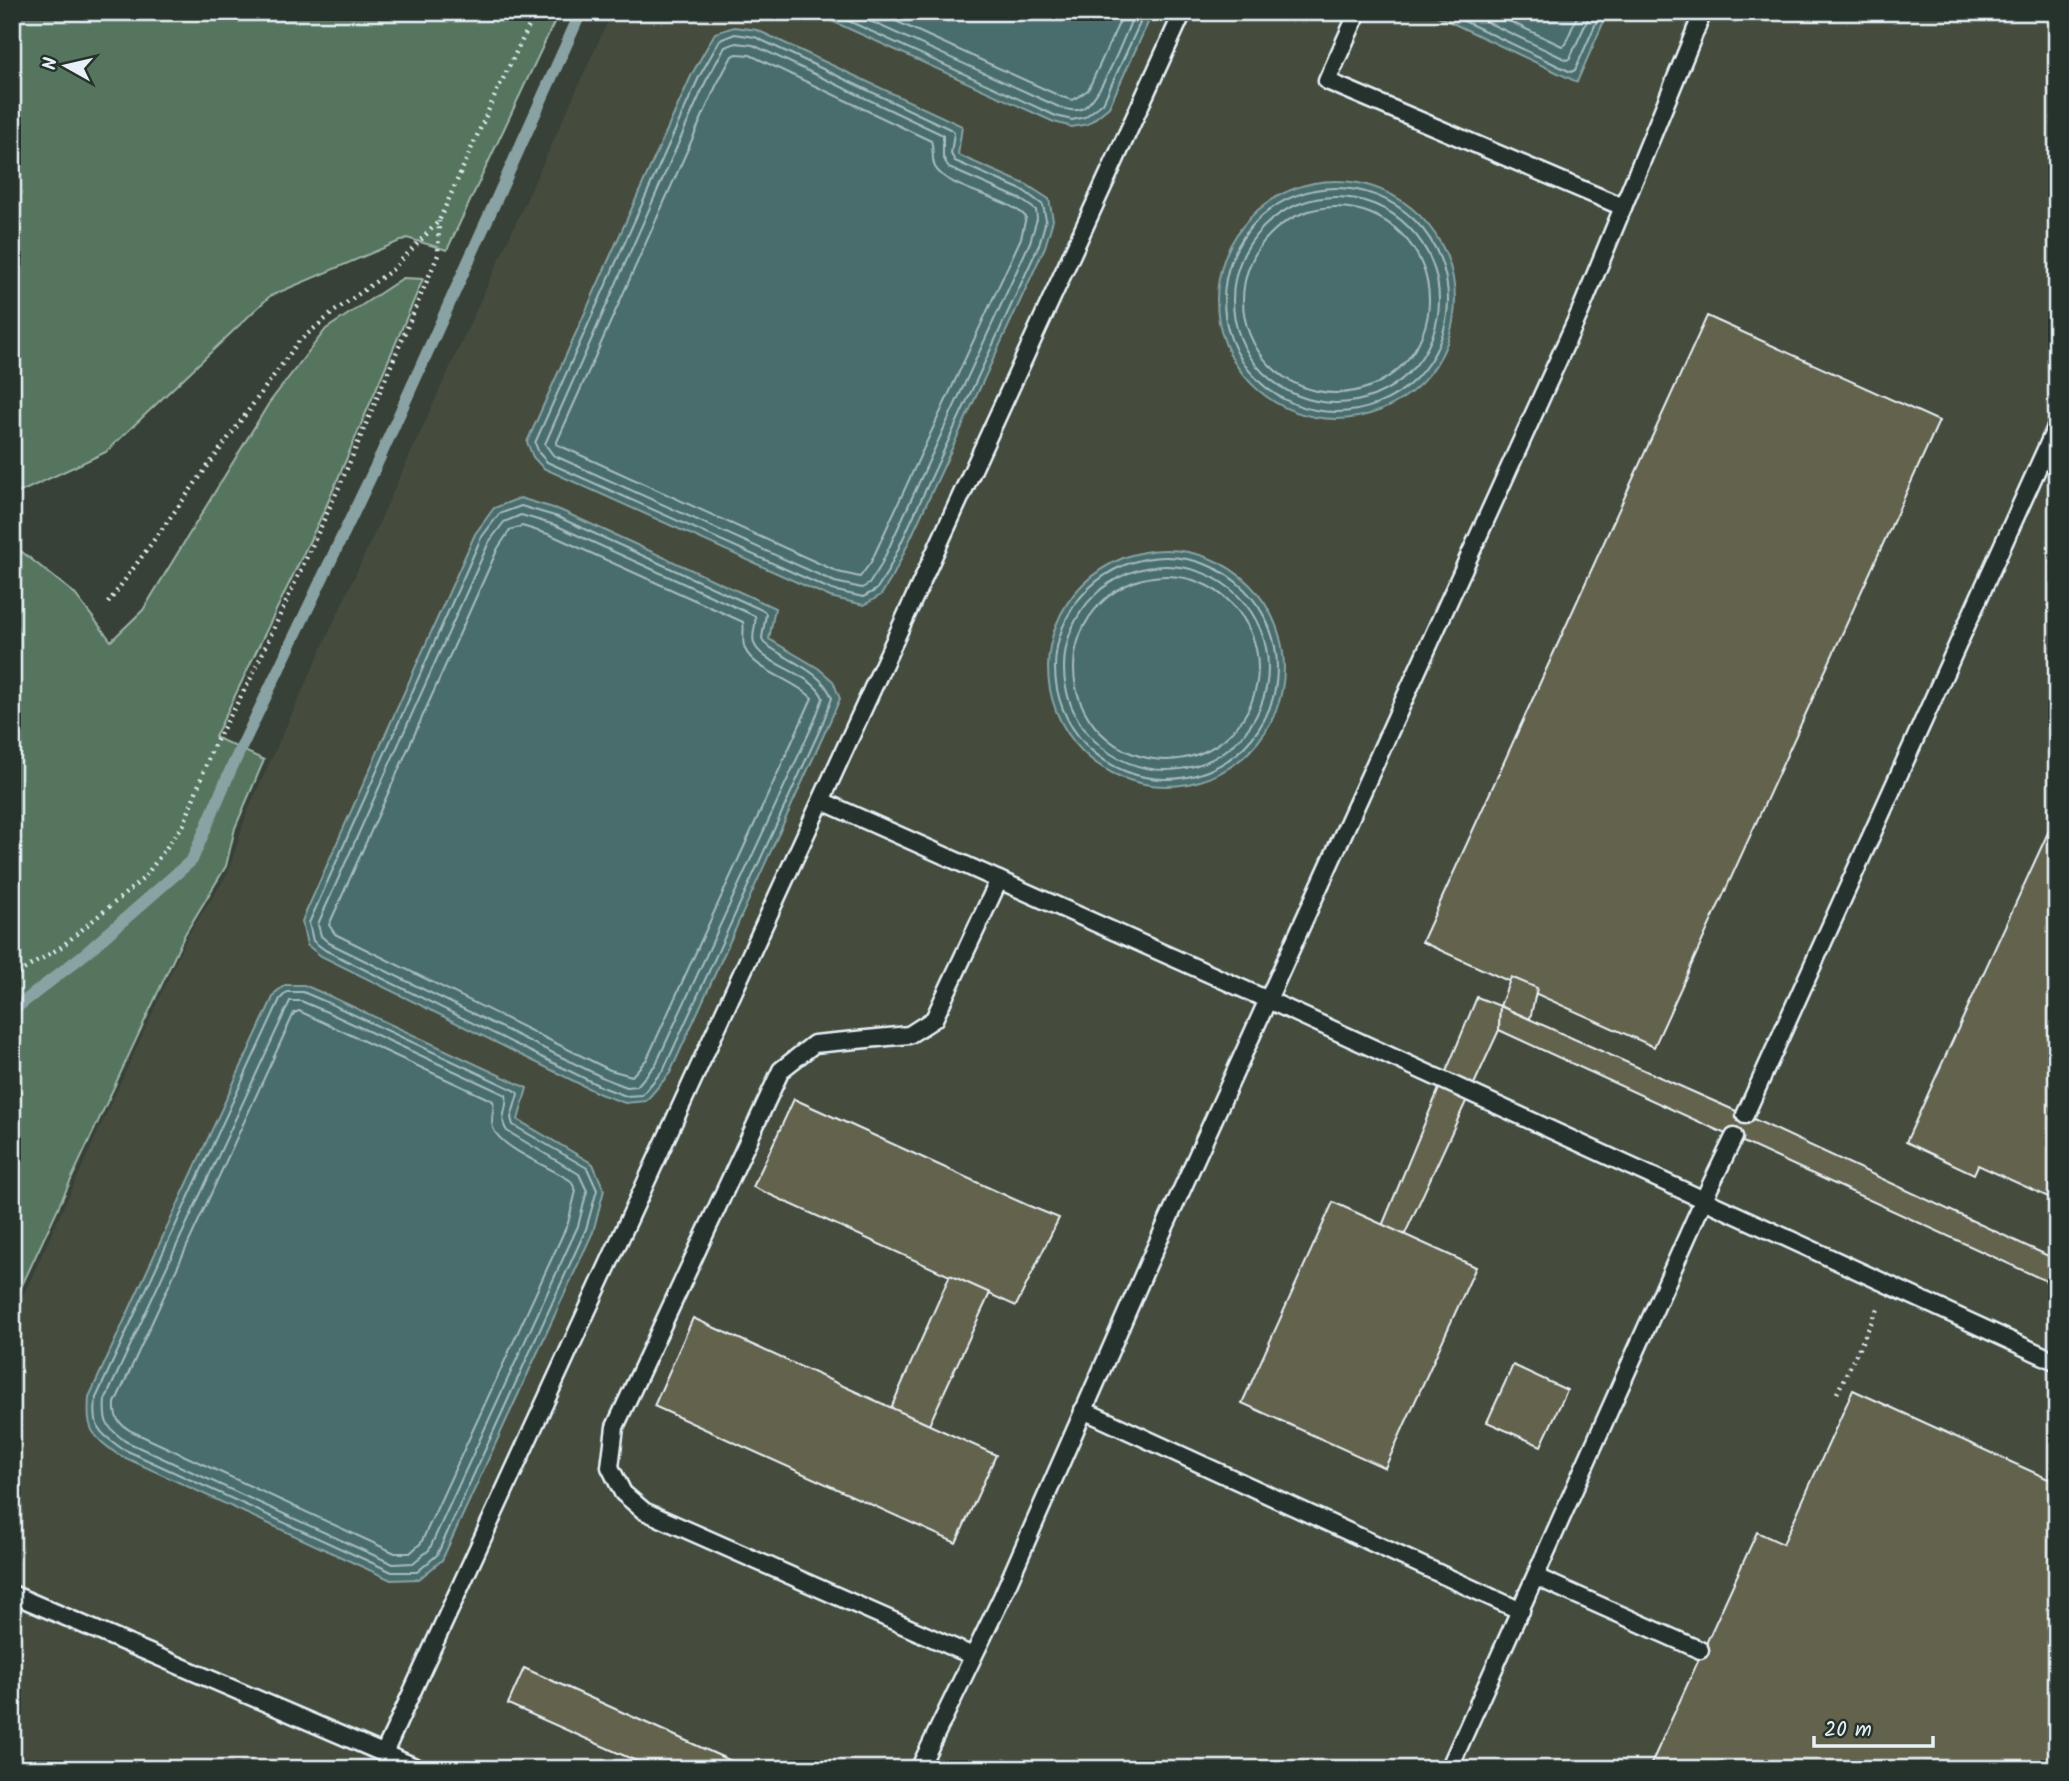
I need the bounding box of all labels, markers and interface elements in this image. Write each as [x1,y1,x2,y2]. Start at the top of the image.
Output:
north arrow [32,32,102,102]
text: N [35,56,67,72]
scale bar [1814,1704,1932,1748]
text: 20 m [1824,1714,1872,1747]

